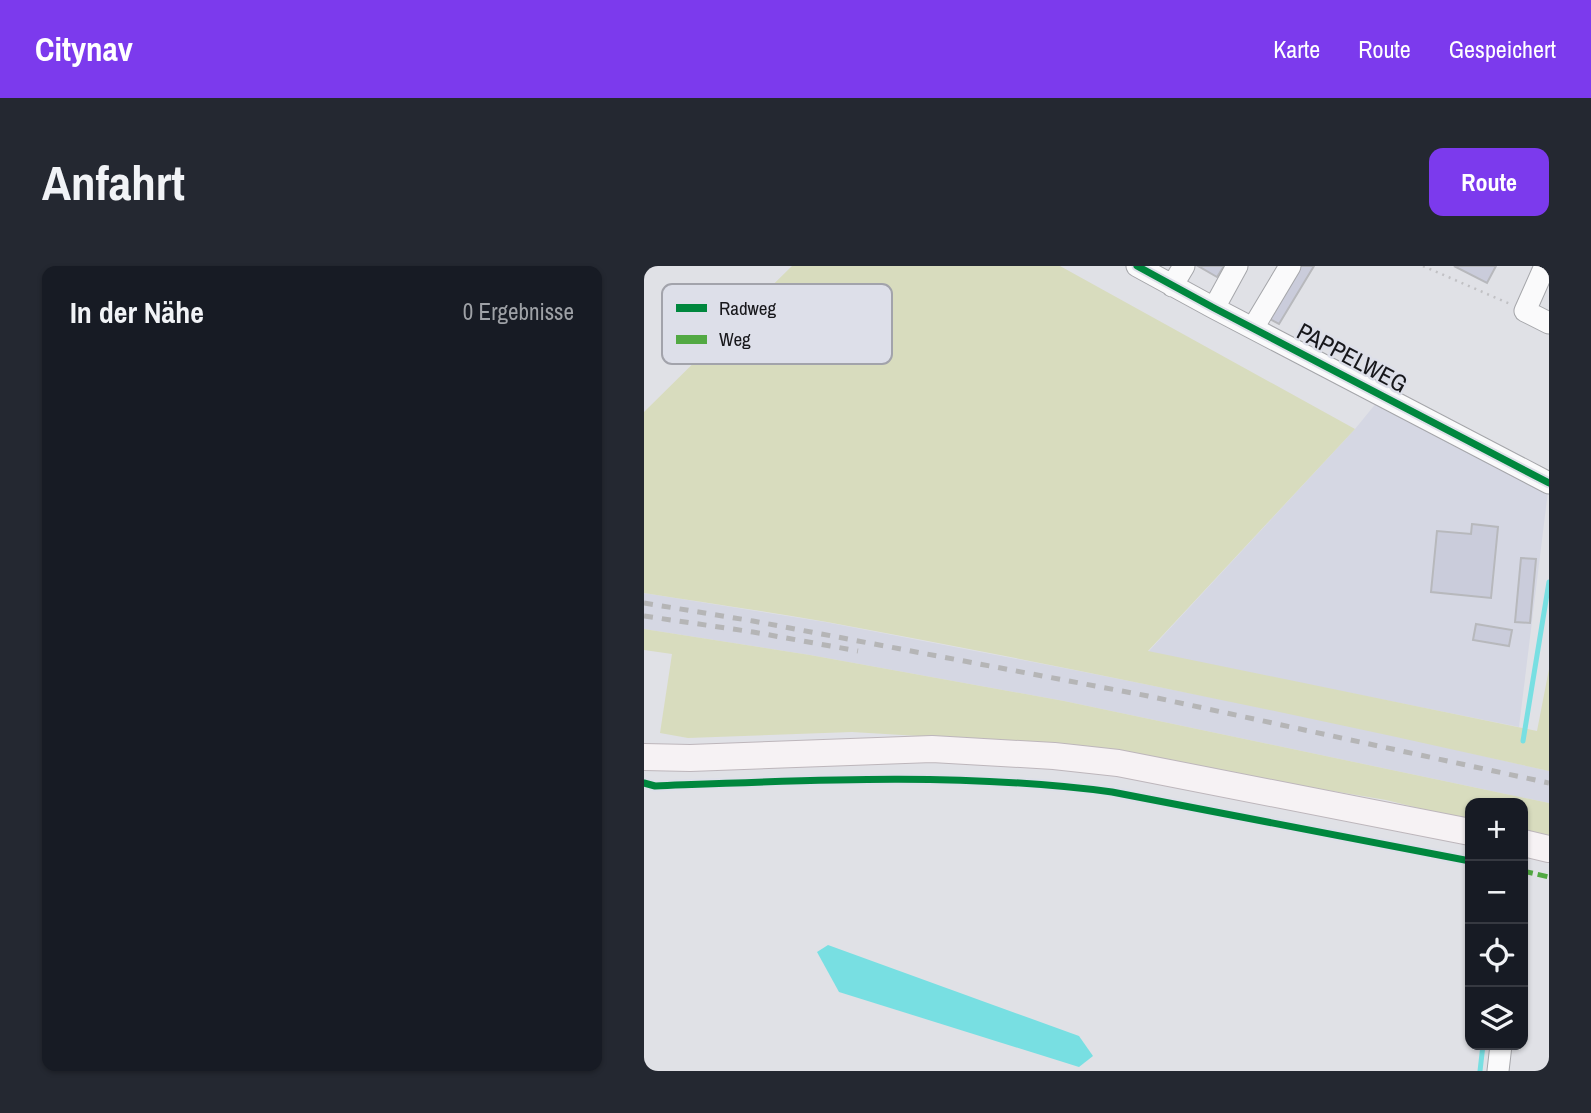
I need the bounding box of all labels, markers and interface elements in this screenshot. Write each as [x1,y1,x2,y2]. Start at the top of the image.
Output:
text: Citynav [35,27,133,71]
text: Karte [1273,33,1320,65]
text: Route [1358,33,1411,65]
text: Gespeichert [1449,33,1556,65]
button: Route [1429,148,1549,216]
text: Anfahrt [42,149,185,215]
legend [662,284,892,364]
text: In der Nähe [70,292,204,332]
text: Radweg [719,295,776,321]
text: 0 Ergebnisse [463,296,574,327]
street label: PAPPELWEG [1292,315,1413,400]
text: Weg [719,326,751,352]
map controls [1465,798,1528,1050]
button: + [1465,798,1528,861]
button: − [1465,861,1528,924]
button: locate [1465,924,1528,987]
button: layers [1465,987,1528,1050]

